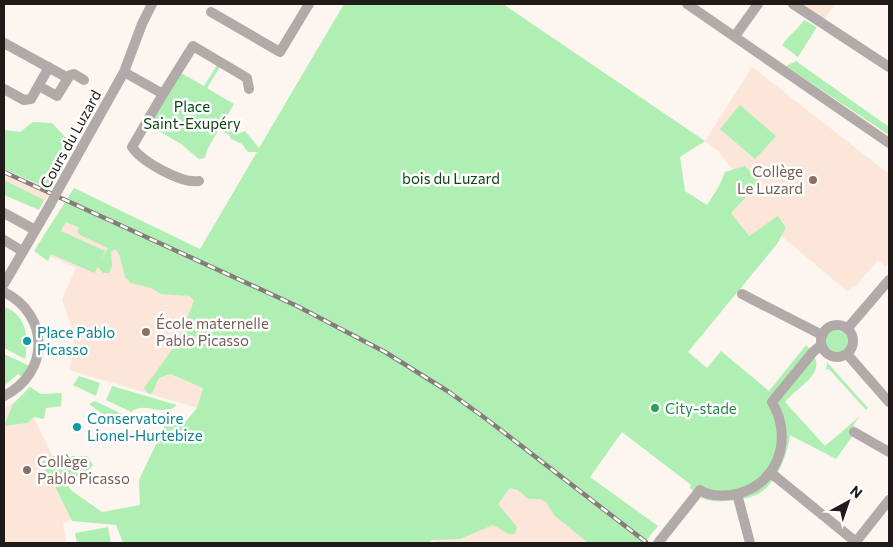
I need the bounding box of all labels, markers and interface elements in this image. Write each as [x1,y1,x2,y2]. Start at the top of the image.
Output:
street label: Cours du Luzard [36,87,104,191]
park label: Place Saint-Exupéry [143,97,241,132]
place label: Collège Le Luzard [737,162,803,197]
park label: bois du Luzard [402,169,500,187]
marker: Collège Le Luzard [807,174,819,186]
place label: École maternelle Pablo Picasso [156,313,269,349]
place label: Place Pablo Picasso [37,323,115,358]
marker: École maternelle Pablo Picasso [140,326,152,338]
marker: Place Pablo Picasso [21,335,33,347]
place label: City-stade [665,399,737,417]
marker: City-stade [649,402,661,414]
place label: Conservatoire Lionel-Hurtebize [87,409,203,444]
marker: Conservatoire Lionel-Hurtebize [71,421,83,433]
place label: Collège Pablo Picasso [37,452,130,487]
marker: Collège Pablo Picasso [21,464,33,476]
north arrow [823,477,873,527]
text: N [847,482,866,502]

